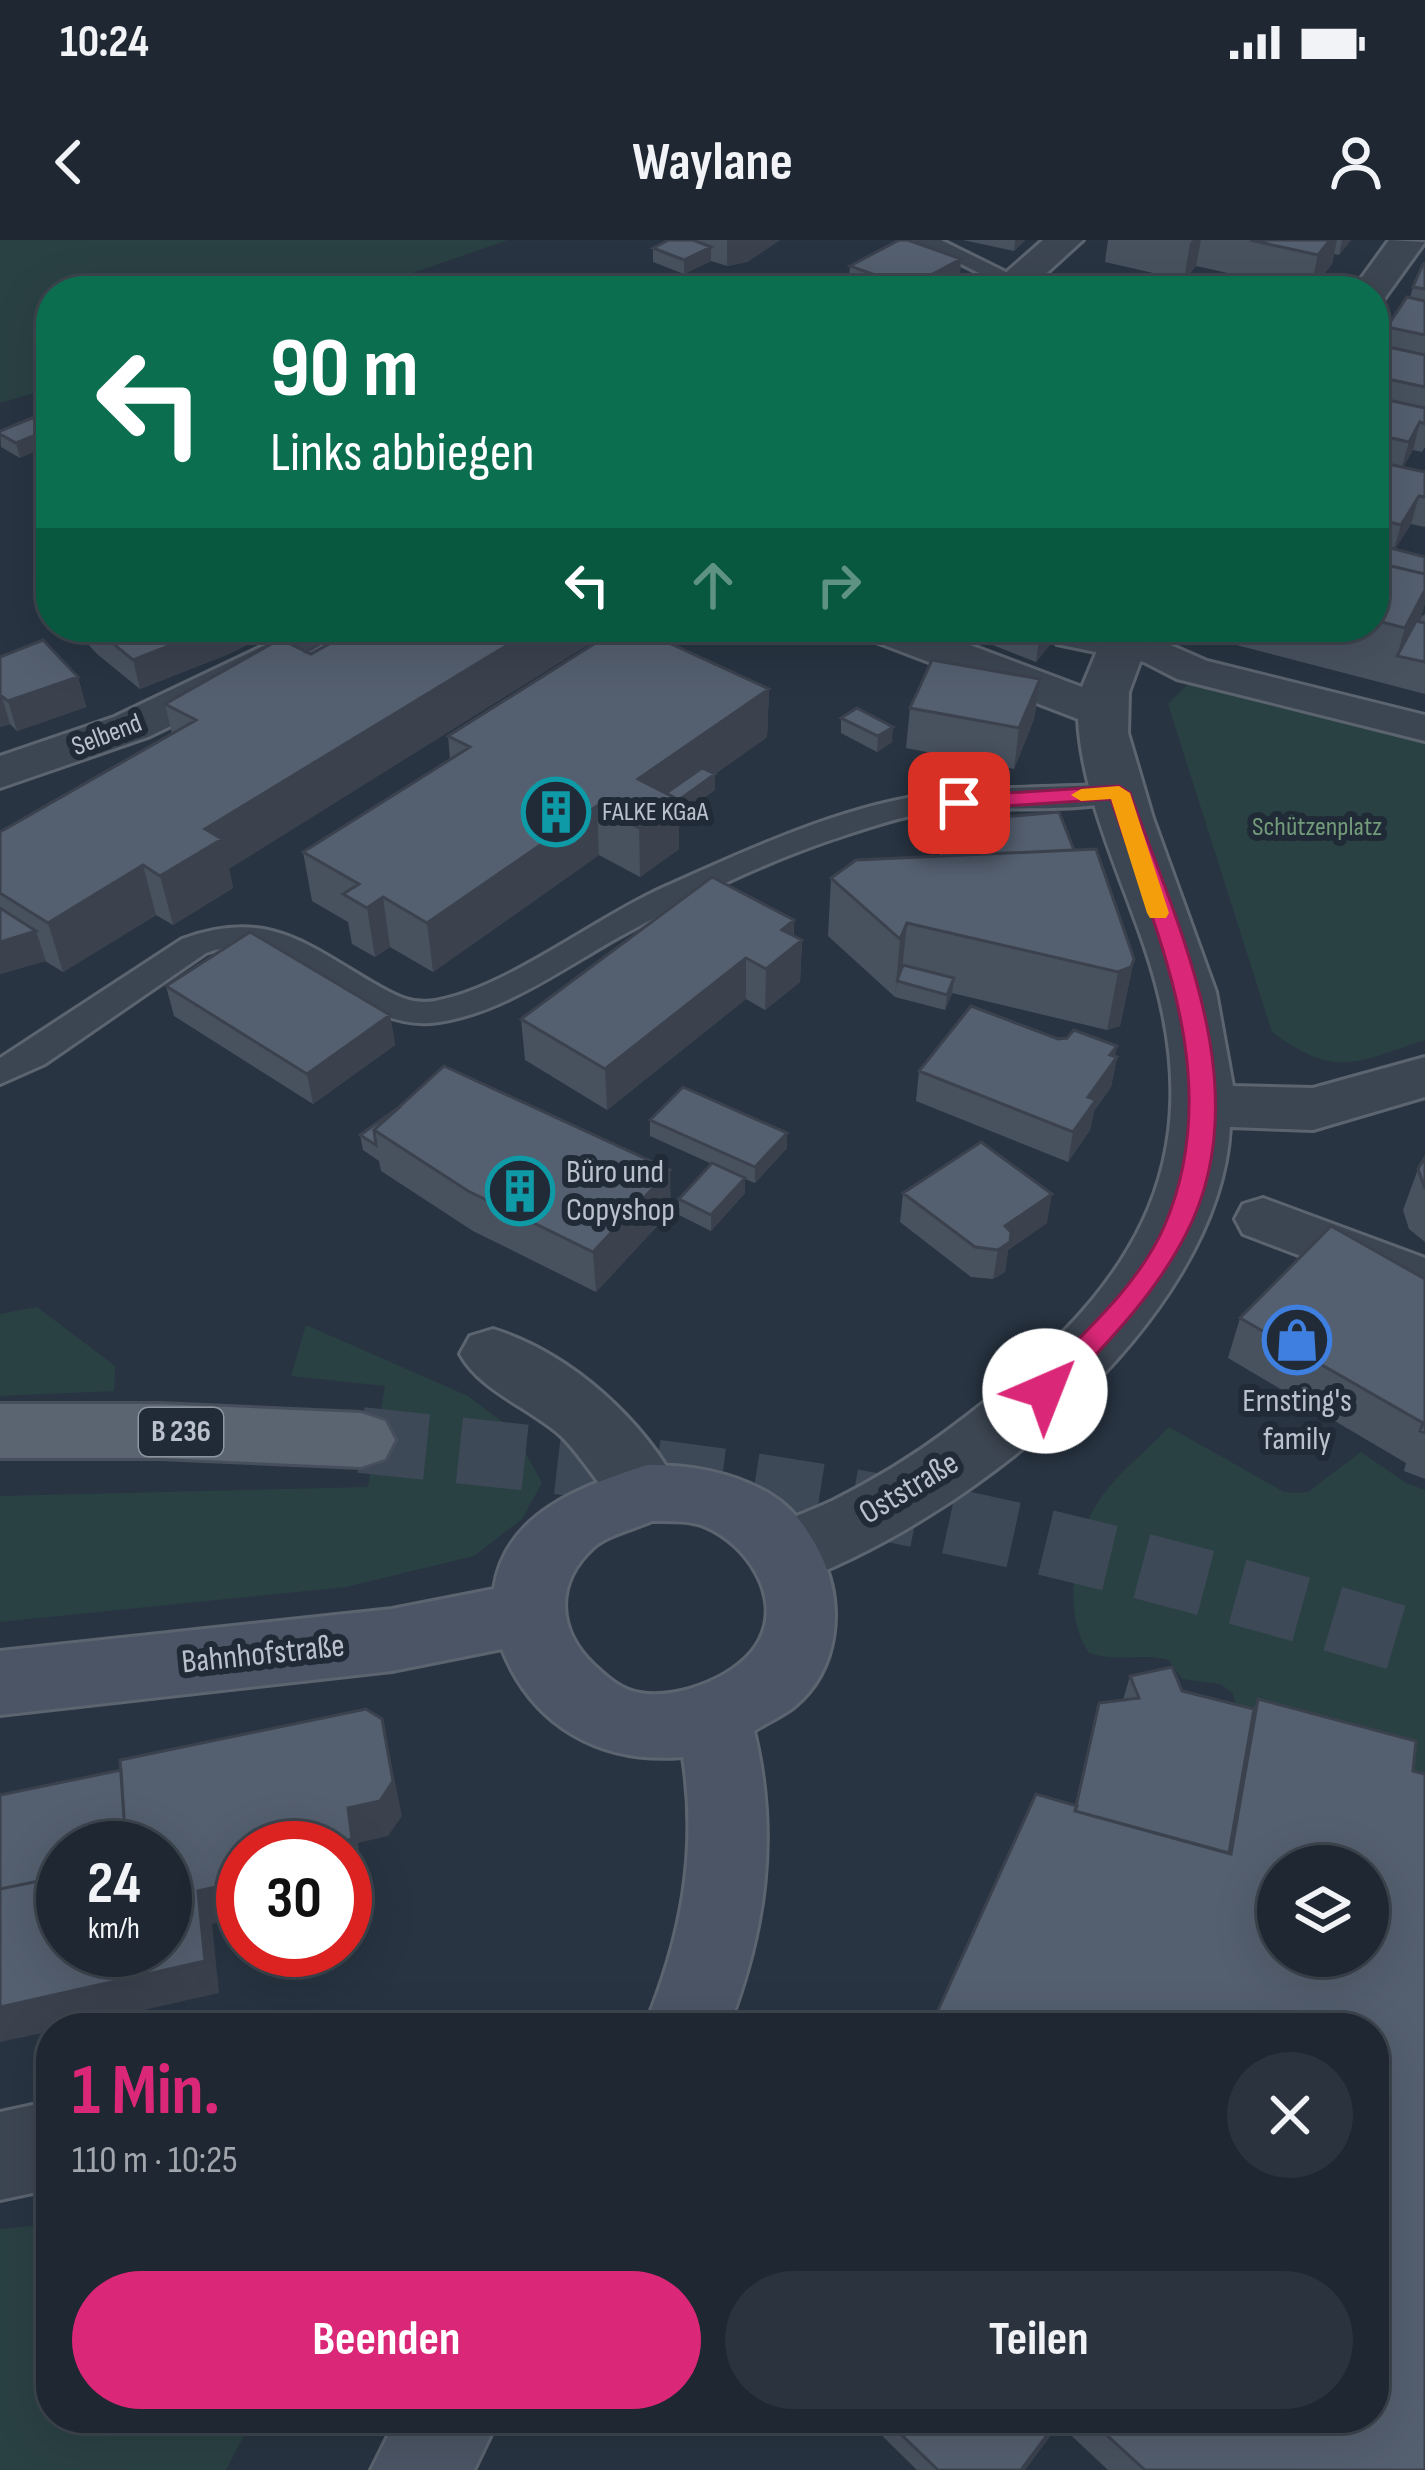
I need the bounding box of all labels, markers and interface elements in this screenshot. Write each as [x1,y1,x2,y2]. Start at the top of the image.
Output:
text: 10:24 [60,15,149,70]
icon: back [36,129,102,195]
icon: person [1323,129,1389,195]
text: Waylane [632,130,793,195]
text: 90 m [270,319,419,420]
icon: left [72,324,228,480]
text: Links abbiegen [270,421,535,486]
icon: left [554,552,620,618]
icon: ahead [680,552,746,618]
icon: right [806,552,872,618]
street label: Selbend [68,707,146,763]
pin [908,752,1010,854]
icon: arrive [926,770,992,836]
building icon: FALKE KGaA [521,777,591,847]
place label: FALKE KGaA [602,796,709,828]
park label: Schützenplatz [1252,811,1382,843]
place label: Büro und Copyshop [566,1152,675,1230]
building icon: Büro und Copyshop [485,1156,555,1226]
shop icon: Ernsting's family [1262,1305,1332,1375]
position arrow [982,1328,1108,1454]
place label: Ernsting's family [1242,1381,1352,1459]
road number: B 236 [139,1408,223,1456]
street label: Oststraße [852,1443,966,1533]
street label: Bahnhofstraße [180,1626,346,1682]
speed limit sign: 30 [216,1821,372,1977]
map controls [1257,1845,1389,1977]
button: layers [1257,1845,1389,1977]
text: 24 [87,1848,141,1920]
text: km/h [88,1911,140,1947]
text: 1 Min. [72,2048,220,2135]
button: close [1227,2052,1353,2178]
text: 110 m · 10:25 [72,2137,238,2184]
button: Beenden [72,2271,701,2409]
button: Teilen [725,2271,1353,2409]

